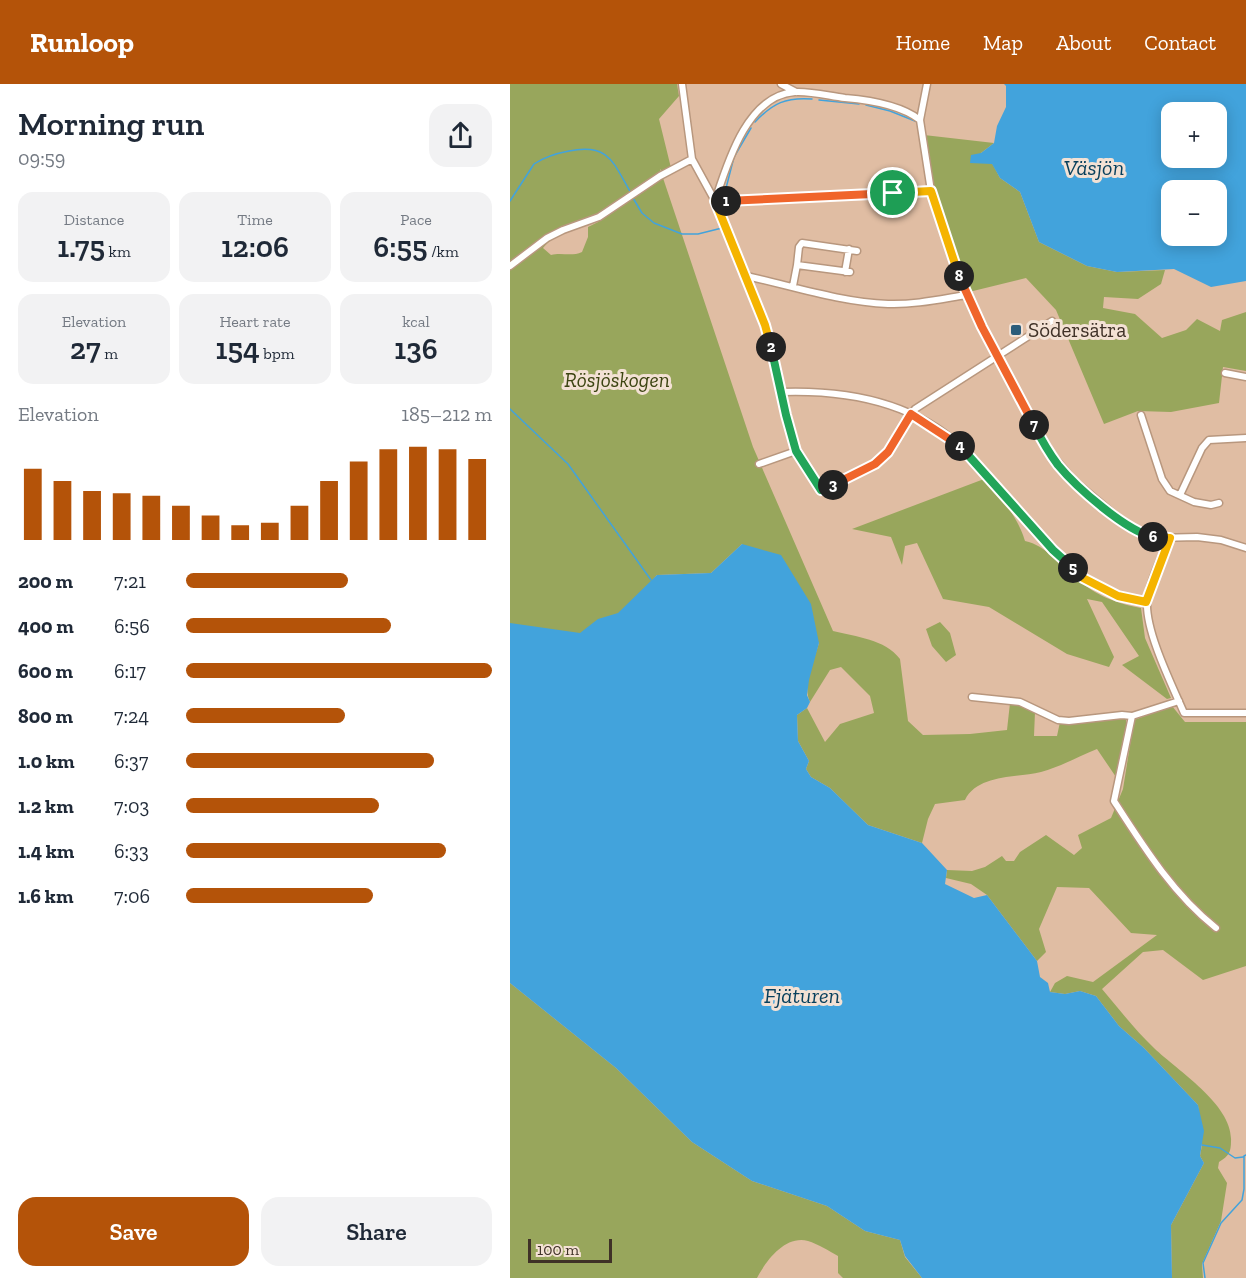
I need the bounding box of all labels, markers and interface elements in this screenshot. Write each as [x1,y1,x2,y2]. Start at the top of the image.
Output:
text: Runloop [30,26,134,59]
text: Home [896,30,950,55]
text: Map [983,30,1023,55]
text: About [1056,30,1111,55]
text: Contact [1144,30,1216,55]
map controls [1161,102,1227,246]
button: + [1161,102,1227,168]
text: Morning run [18,104,204,143]
button: share [429,104,492,167]
text: 09:59 [18,146,65,170]
water label: Väsjön [1064,154,1124,181]
pin [867,167,918,218]
icon: arrive [876,176,909,209]
button: − [1161,180,1227,246]
pin: 1 [711,186,741,216]
text: 1 [723,191,729,210]
text: Distance [64,210,124,229]
text: Time [237,210,273,229]
text: Pace [400,210,432,229]
text: 1.75 [57,229,105,265]
text: 12:06 [221,229,289,265]
text: 6:55 [373,229,428,265]
text: km [105,242,131,261]
text: /km [428,242,459,261]
pin: 8 [944,261,974,291]
text: 8 [955,266,963,285]
text: Elevation [62,312,126,331]
text: Heart rate [219,312,291,331]
text: kcal [402,312,430,331]
place label: Södersätra [1028,317,1126,342]
marker: Södersätra [1009,323,1023,337]
text: 27 [70,331,101,367]
text: 154 [216,331,260,367]
text: 136 [394,331,438,367]
pin: 2 [756,332,786,362]
text: 2 [767,337,775,356]
text: m [101,344,118,363]
text: bpm [260,344,295,363]
park label: Rösjöskogen [564,367,670,392]
text: Elevation [18,402,99,426]
text: 185–212 m [401,402,492,426]
pin: 7 [1019,410,1049,440]
text: 7 [1030,415,1038,434]
pin: 4 [945,431,975,461]
text: 4 [955,436,965,455]
pin: 3 [818,470,848,500]
text: 3 [829,475,837,494]
pin: 6 [1138,522,1168,552]
text: 6 [1149,527,1157,546]
pin: 5 [1058,553,1088,583]
text: 5 [1069,558,1077,577]
text: 200 m [18,569,73,593]
text: 7:21 [114,569,146,593]
text: 400 m [18,614,74,638]
text: 6:56 [114,614,150,638]
text: 600 m [18,659,73,683]
text: 6:17 [114,659,146,683]
text: 800 m [18,704,73,728]
text: 7:24 [114,704,149,728]
text: 1.0 km [18,749,74,773]
text: 6:37 [114,749,148,773]
text: 1.2 km [18,794,74,818]
text: 7:03 [114,794,149,818]
text: 1.4 km [18,839,74,863]
text: 6:33 [114,839,149,863]
text: 1.6 km [18,884,73,908]
text: 7:06 [114,884,150,908]
water label: Fjäturen [764,982,840,1009]
button: Save [18,1197,249,1266]
button: Share [261,1197,492,1266]
scale bar [528,1236,612,1264]
text: 100 m [537,1240,579,1259]

